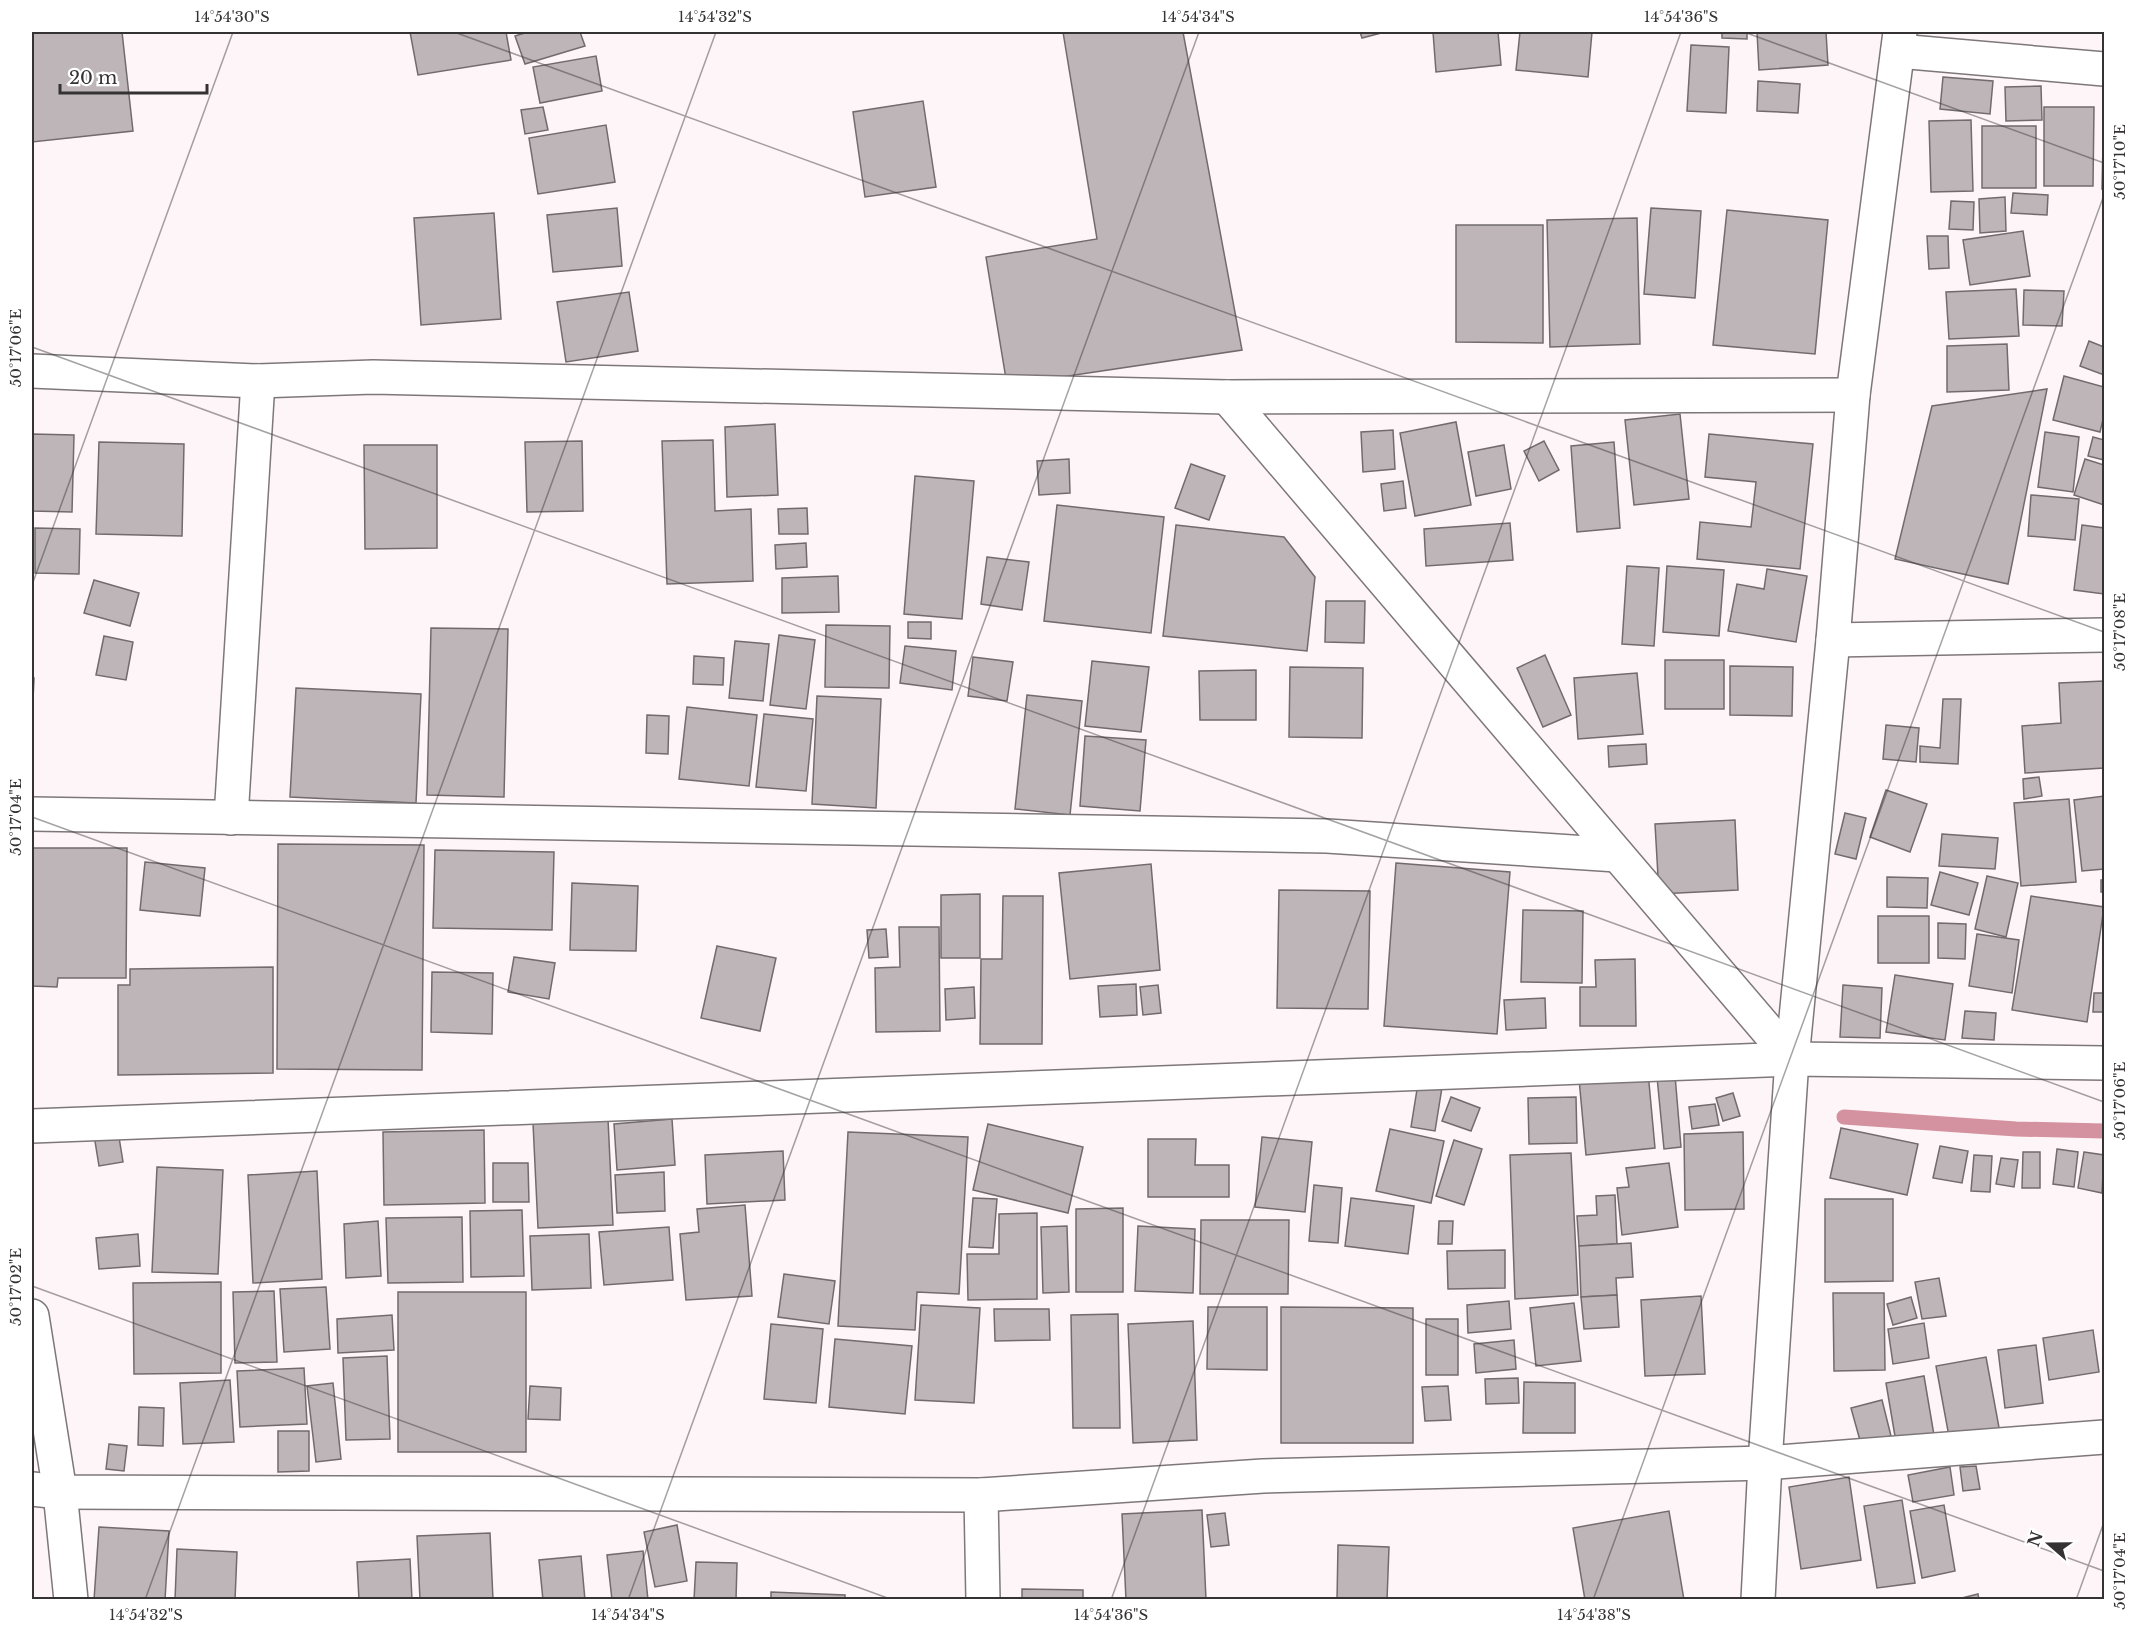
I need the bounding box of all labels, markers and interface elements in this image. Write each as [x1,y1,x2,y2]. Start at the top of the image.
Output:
text: 14°54'30"S [194,7,270,26]
text: 14°54'32"S [678,7,752,26]
text: 14°54'34"S [1161,7,1235,26]
text: 14°54'36"S [1644,7,1718,26]
scale bar [60,57,207,95]
text: 20 m [69,67,117,89]
text: 50°17'10"E [2110,124,2129,200]
text: 50°17'06"E [6,309,25,387]
text: 50°17'08"E [2110,593,2129,671]
text: 50°17'04"E [6,778,25,856]
text: 50°17'06"E [2110,1062,2129,1140]
text: 50°17'02"E [6,1248,25,1326]
north arrow [2019,1514,2079,1574]
text: N [2023,1528,2047,1549]
text: 50°17'04"E [2110,1532,2129,1610]
text: 14°54'32"S [109,1605,183,1624]
text: 14°54'34"S [591,1605,665,1624]
text: 14°54'36"S [1074,1605,1148,1624]
text: 14°54'38"S [1557,1605,1631,1624]

